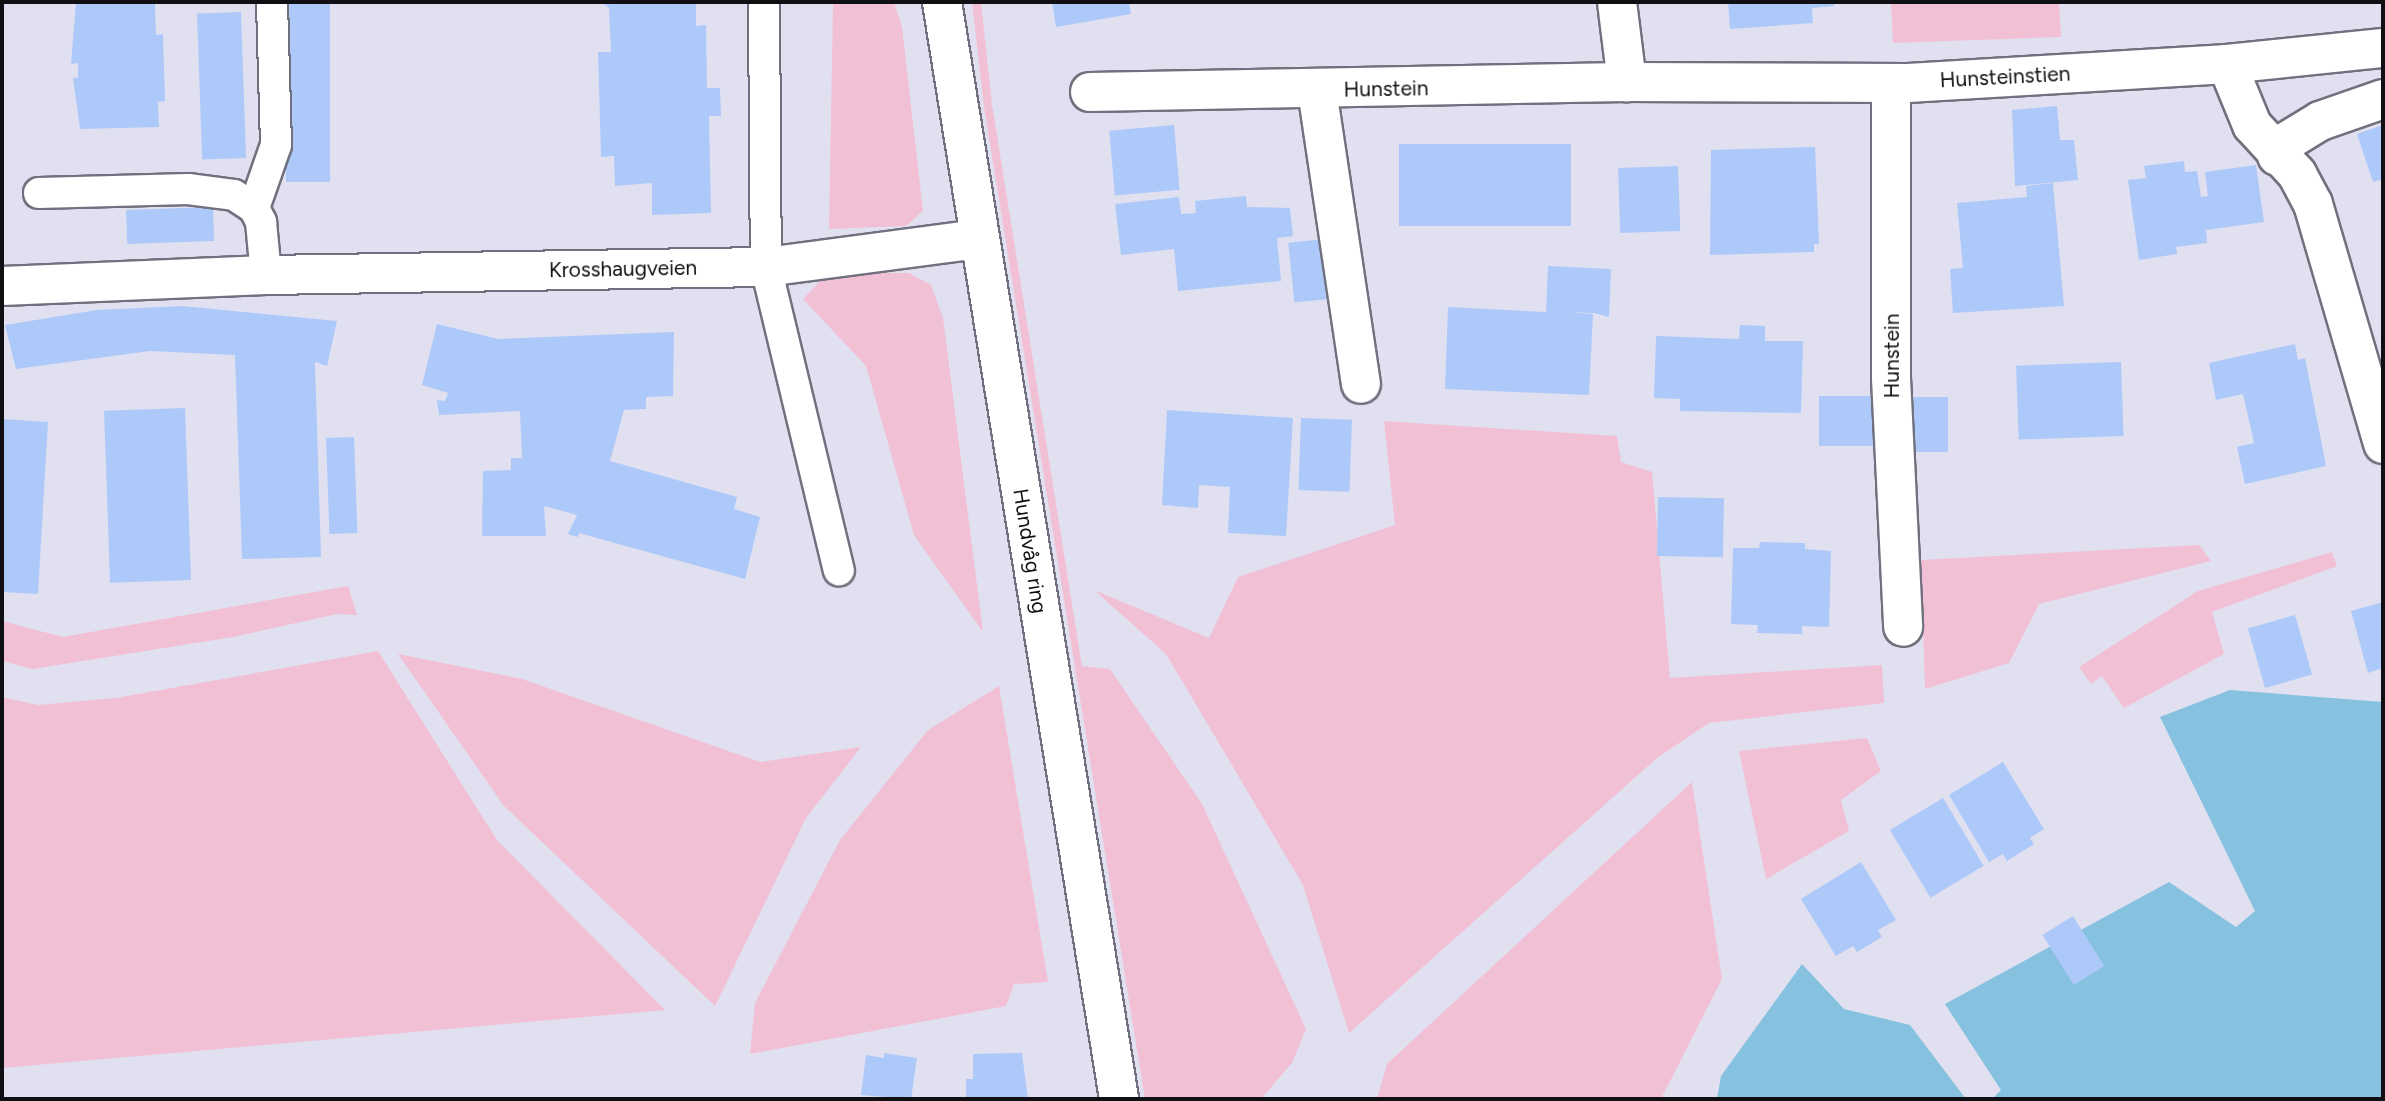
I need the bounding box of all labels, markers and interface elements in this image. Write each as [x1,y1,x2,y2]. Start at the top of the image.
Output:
street label: Hunsteinstien [1939,61,2071,93]
street label: Hunstein [1343,76,1429,102]
street label: Krosshaugveien [549,255,697,283]
street label: Hunstein [1879,314,1905,398]
street label: Hundvåg ring [1008,487,1052,615]

